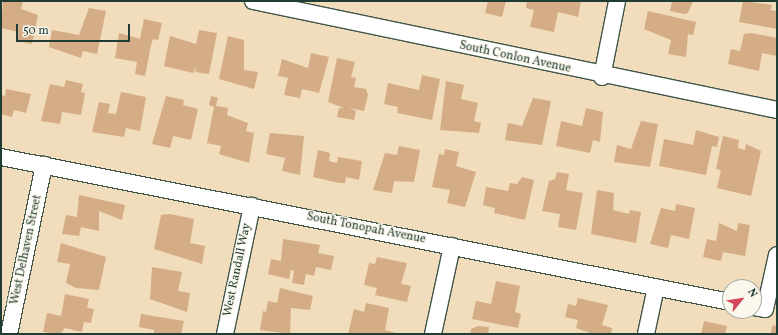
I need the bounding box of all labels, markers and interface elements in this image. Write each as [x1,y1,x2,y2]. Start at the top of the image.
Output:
scale bar [18,16,132,42]
text: 50 m [23,23,49,39]
street label: South Conlon Avenue [458,39,572,77]
street label: West Delhaven Street [8,194,46,306]
street label: South Tonopah Avenue [305,210,427,248]
street label: West Randall Way [221,222,255,318]
north arrow [722,279,762,319]
text: N [743,286,760,300]

